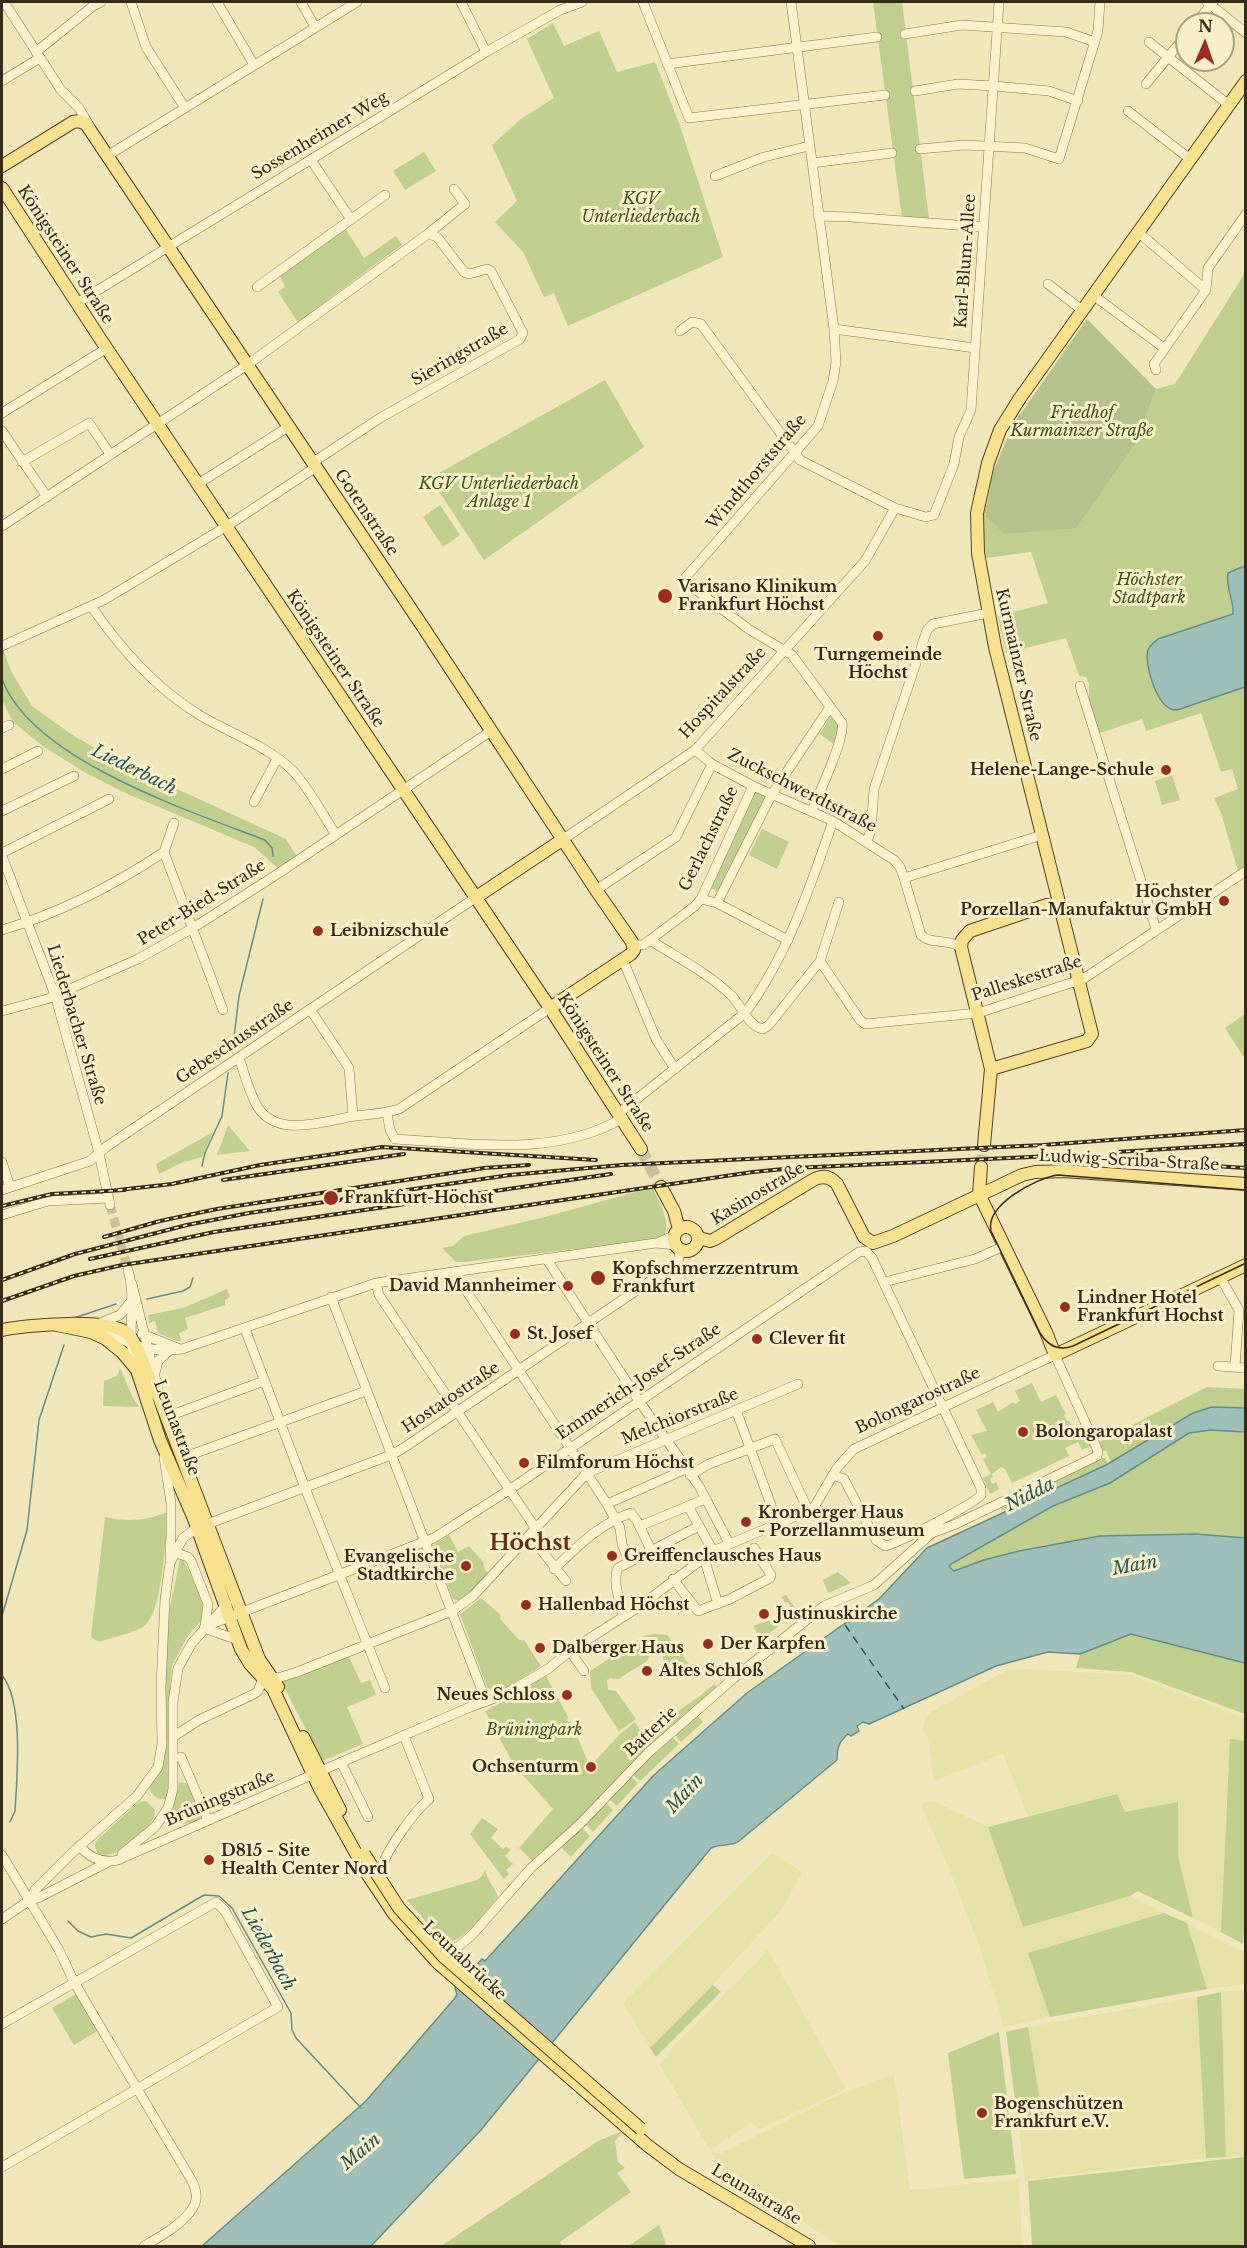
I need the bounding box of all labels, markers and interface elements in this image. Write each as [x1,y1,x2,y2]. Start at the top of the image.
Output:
north arrow [1175,12,1235,72]
text: N [1198,16,1213,36]
street label: Sossenheimer Weg [248,88,392,184]
street label: Königsteiner Straße [13,182,117,328]
park label: KGV Unterliederbach [582,189,700,227]
street label: Karl-Blum-Allee [952,193,980,329]
street label: Sieringstraße [408,320,512,390]
park label: Friedhof Kurmainzer Straße [1010,403,1154,441]
street label: Windthorststraße [703,411,811,533]
street label: Gotenstraße [330,466,402,560]
park label: KGV Unterliederbach Anlage 1 [419,474,579,512]
park label: Höchster Stadtpark [1112,570,1186,608]
place label: Varisano Klinikum Frankfurt Höchst [678,577,837,615]
street label: Königsteiner Straße [282,587,388,731]
marker: Varisano Klinikum Frankfurt Höchst [656,587,674,605]
street label: Kurmainzer Straße [991,587,1045,743]
marker: Turngemeinde Höchst [871,629,885,643]
street label: Hospitalstraße [676,643,770,743]
place label: Turngemeinde Höchst [814,645,942,683]
water label: Liederbach [88,740,180,800]
street label: Zuckschwerdtstraße [724,745,880,837]
place label: Helene-Lange-Schule [970,760,1154,780]
marker: Helene-Lange-Schule [1159,763,1173,777]
street label: Gerlachstraße [675,783,743,895]
street label: Peter-Bied-Straße [134,856,270,950]
place label: Höchster Porzellan-Manufaktur GmbH [960,882,1212,920]
marker: Höchster Porzellan-Manufaktur GmbH [1217,894,1231,908]
place label: Leibnizschule [330,921,449,941]
marker: Leibnizschule [311,924,325,938]
street label: Liederbacher Straße [42,942,110,1108]
street label: Palleskestraße [969,952,1085,1006]
street label: Königsteiner Straße [553,990,657,1136]
street label: Gebeschusstraße [173,996,297,1088]
street label: Ludwig-Scriba-Straße [1038,1147,1220,1175]
street label: Kasinostraße [708,1159,808,1229]
place label: Frankfurt-Höchst [344,1188,493,1208]
marker: Frankfurt-Höchst [322,1189,340,1207]
place label: Kopfschmerzzentrum Frankfurt [612,1259,799,1297]
marker: Kopfschmerzzentrum Frankfurt [589,1269,607,1287]
place label: David Mannheimer [389,1276,556,1296]
marker: David Mannheimer [561,1279,575,1293]
place label: Lindner Hotel Frankfurt Hochst [1077,1288,1224,1326]
marker: Lindner Hotel Frankfurt Hochst [1058,1300,1072,1314]
street label: Emmerich-Josef-Straße [553,1320,725,1444]
place label: St. Josef [527,1324,593,1344]
marker: St. Josef [508,1327,522,1341]
place label: Clever fit [769,1329,845,1349]
marker: Clever fit [750,1332,764,1346]
street label: Hostatostraße [399,1358,503,1438]
street label: Bolongarostraße [852,1364,984,1438]
street label: Leunastraße [149,1377,203,1479]
street label: Melchiorstraße [619,1385,741,1449]
place label: Bolongaropalast [1035,1422,1172,1442]
marker: Bolongaropalast [1016,1425,1030,1439]
place label: Filmforum Höchst [536,1453,694,1473]
marker: Filmforum Höchst [517,1456,531,1470]
water label: Nidda [1002,1473,1058,1517]
place label: Kronberger Haus - Porzellanmuseum [758,1503,925,1541]
marker: Kronberger Haus - Porzellanmuseum [739,1515,753,1529]
district label: Höchst [489,1531,571,1557]
place label: Greiffenclausches Haus [624,1546,821,1566]
place label: Evangelische Stadtkirche [344,1547,454,1585]
marker: Greiffenclausches Haus [605,1549,619,1563]
water label: Main [1111,1551,1159,1581]
marker: Evangelische Stadtkirche [459,1559,473,1573]
place label: Hallenbad Höchst [538,1595,689,1615]
marker: Hallenbad Höchst [519,1598,533,1612]
place label: Justinuskirche [776,1604,897,1624]
marker: Justinuskirche [757,1607,771,1621]
place label: Der Karpfen [720,1634,826,1654]
marker: Der Karpfen [701,1637,715,1651]
place label: Dalberger Haus [552,1638,684,1658]
marker: Dalberger Haus [533,1641,547,1655]
place label: Altes Schloß [659,1661,763,1681]
marker: Altes Schloß [640,1664,654,1678]
place label: Neues Schloss [436,1685,555,1705]
marker: Neues Schloss [560,1688,574,1702]
street label: Batterie [621,1703,681,1761]
park label: Brüningpark [486,1720,582,1740]
place label: Ochsenturm [472,1757,579,1777]
marker: Ochsenturm [584,1760,598,1774]
street label: Brüningstraße [162,1767,278,1831]
water label: Main [662,1770,708,1818]
place label: D815 - Site Health Center Nord [221,1841,388,1879]
marker: D815 - Site Health Center Nord [202,1853,216,1867]
water label: Liederbach [236,1904,300,1994]
street label: Leunabrücke [418,1917,510,2005]
place label: Bogenschützen Frankfurt e.V. [994,2094,1123,2132]
marker: Bogenschützen Frankfurt e.V. [975,2106,989,2120]
water label: Main [337,2129,385,2175]
street label: Leunastraße [708,2161,804,2229]

